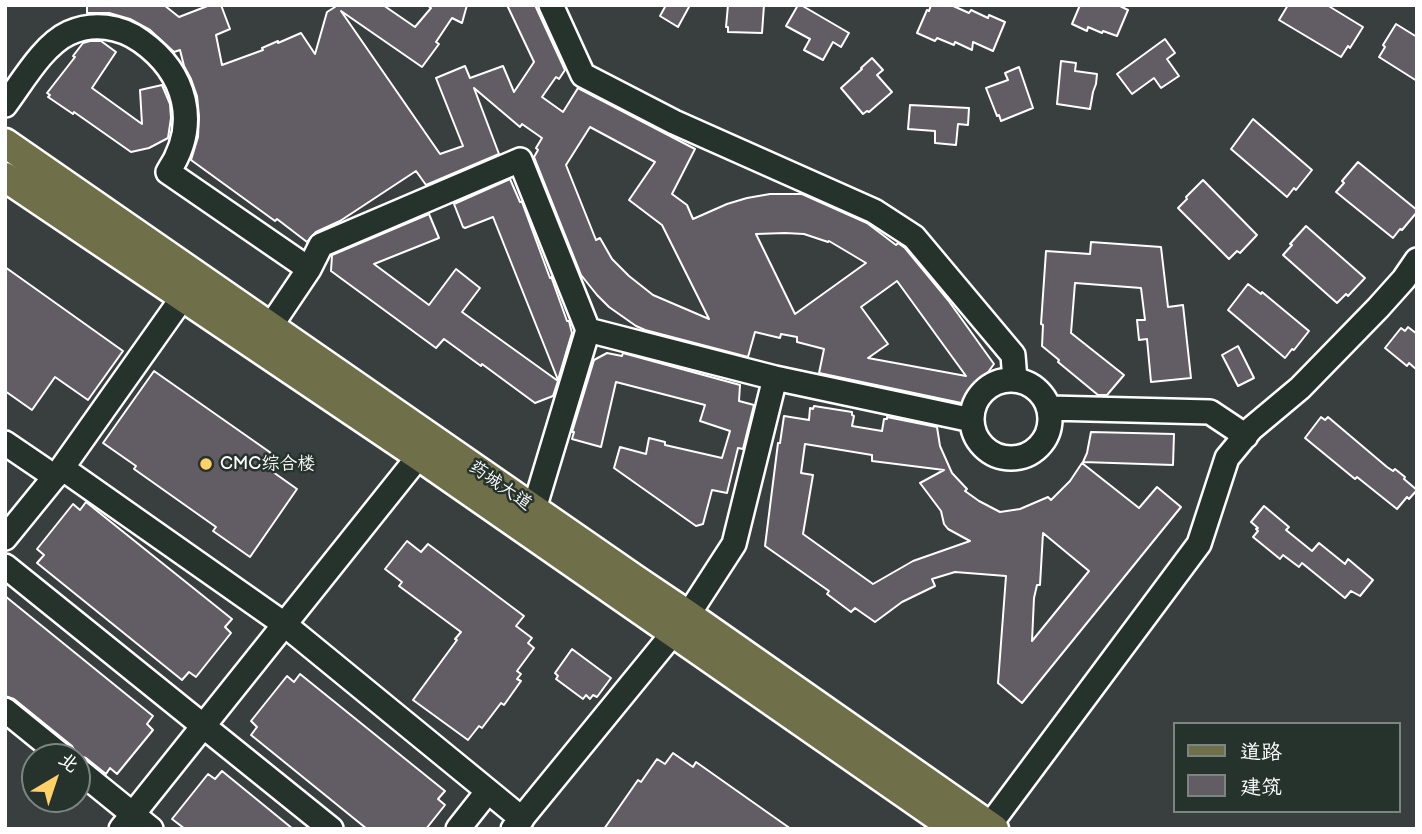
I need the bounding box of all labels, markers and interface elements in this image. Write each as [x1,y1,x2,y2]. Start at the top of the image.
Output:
place label: CMC综合楼 [220,453,315,475]
marker: CMC综合楼 [198,456,214,472]
street label: 药城大道 [464,457,536,515]
legend [1174,722,1401,813]
text: 道路 [1240,740,1282,765]
north arrow [21,743,91,813]
text: 北 [54,748,83,778]
text: 建筑 [1240,775,1282,800]

